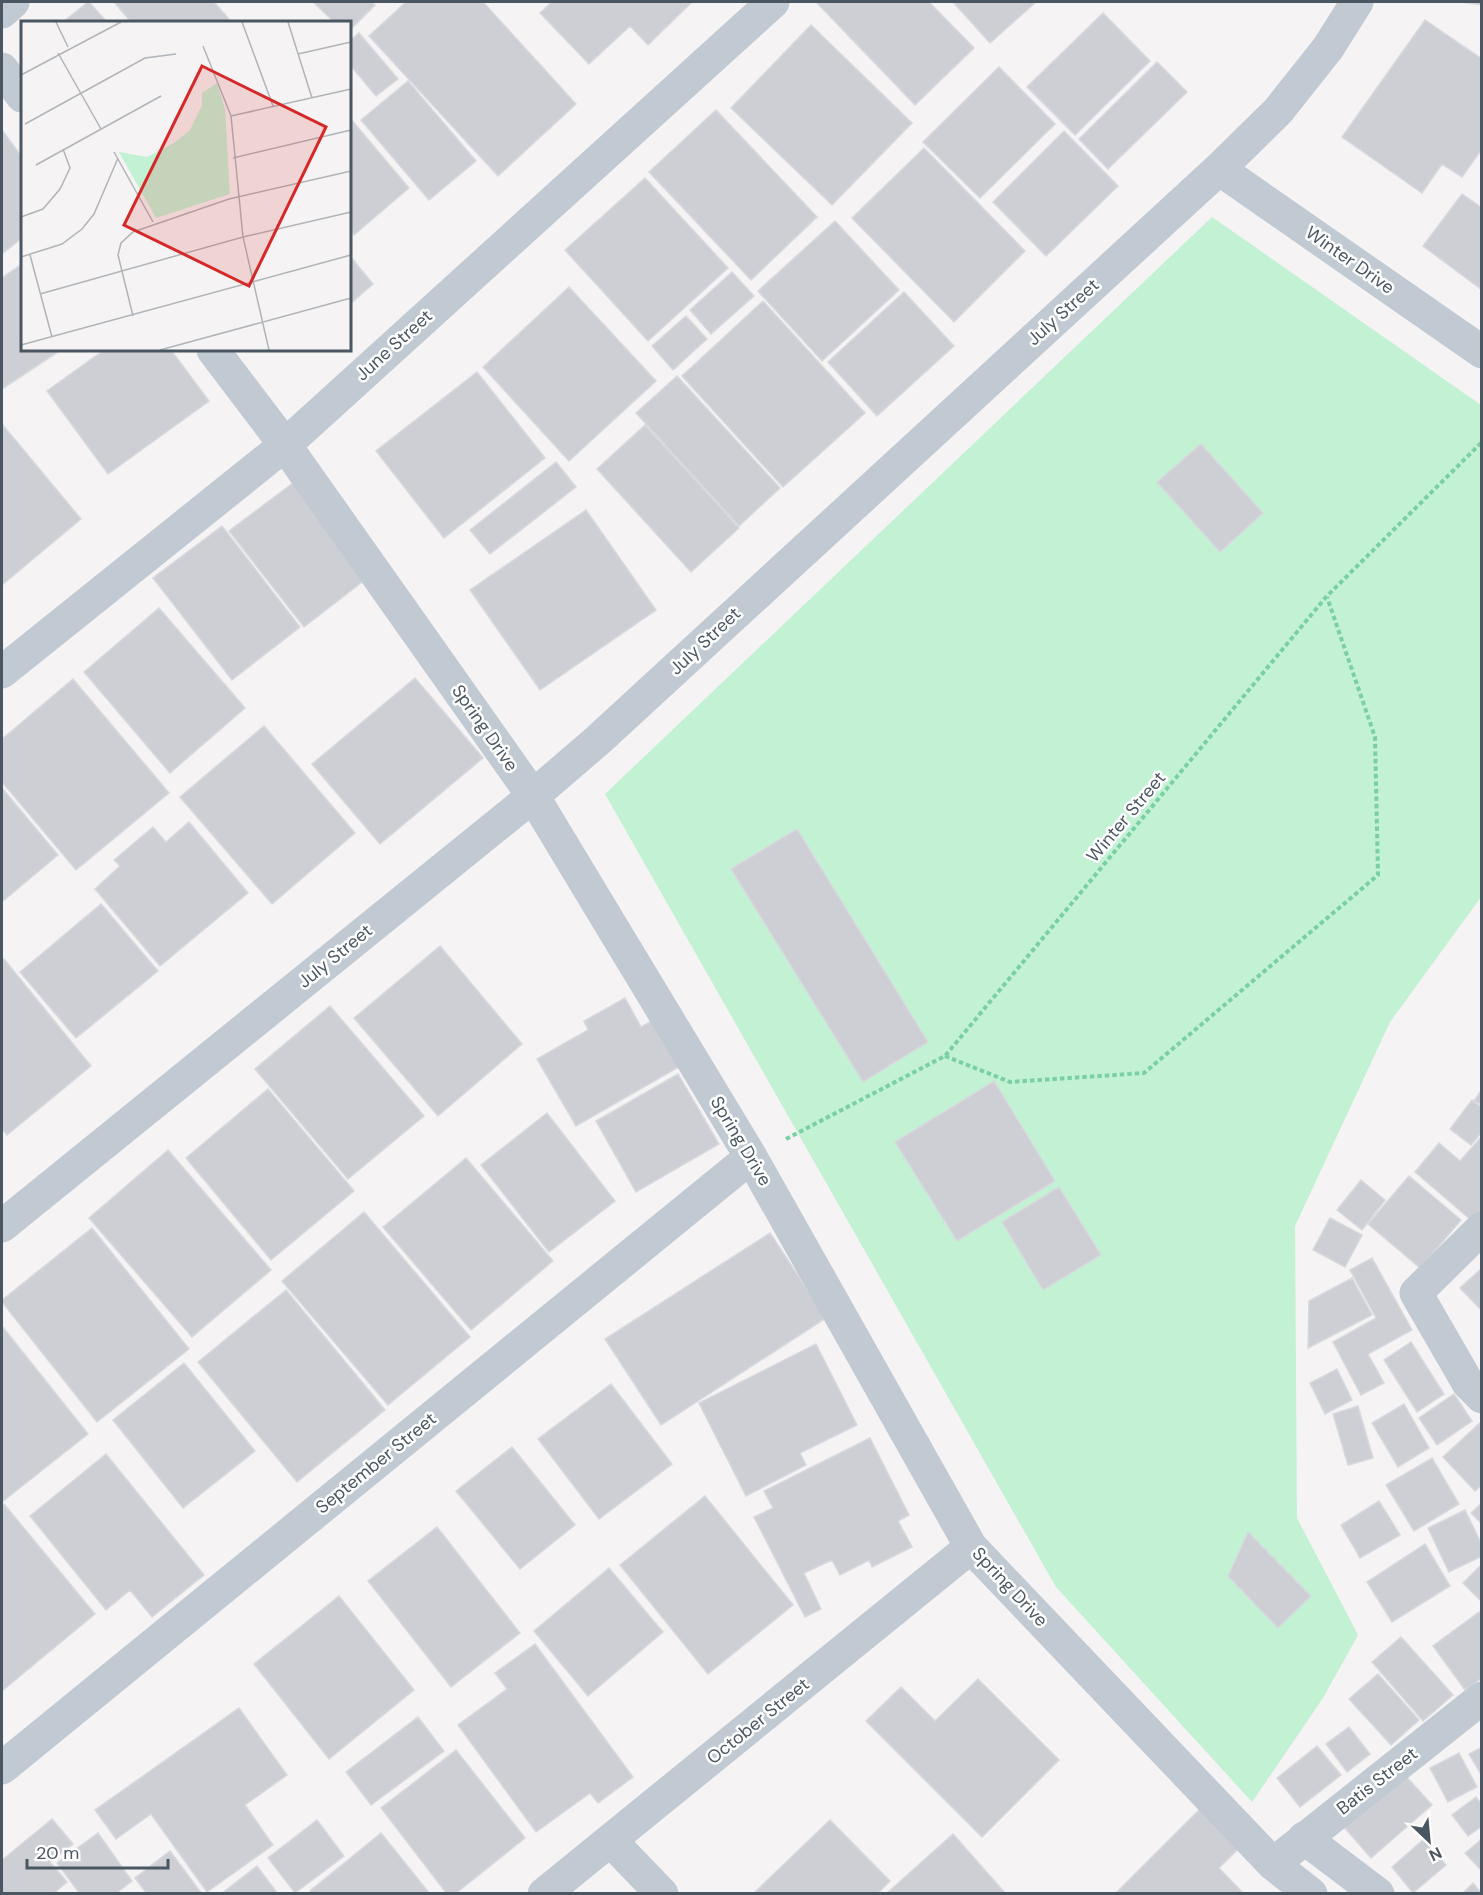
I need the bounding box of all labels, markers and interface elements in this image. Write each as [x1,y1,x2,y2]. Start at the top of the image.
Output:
inset map [21,21,351,351]
street label: Winter Drive [1301,221,1399,299]
street label: July Street [1022,273,1104,351]
street label: June Street [350,304,438,386]
street label: July Street [664,602,746,680]
street label: Spring Drive [446,680,524,776]
street label: Winter Street [1081,767,1171,867]
street label: July Street [293,919,377,993]
street label: Spring Drive [705,1092,777,1190]
street label: September Street [311,1407,441,1519]
street label: Spring Drive [967,1542,1053,1632]
street label: October Street [702,1672,814,1770]
street label: Batis Street [1332,1742,1422,1820]
north arrow [1399,1811,1459,1871]
scale bar [27,1832,168,1870]
text: 20 m [36,1841,79,1865]
text: N [1426,1842,1445,1866]

